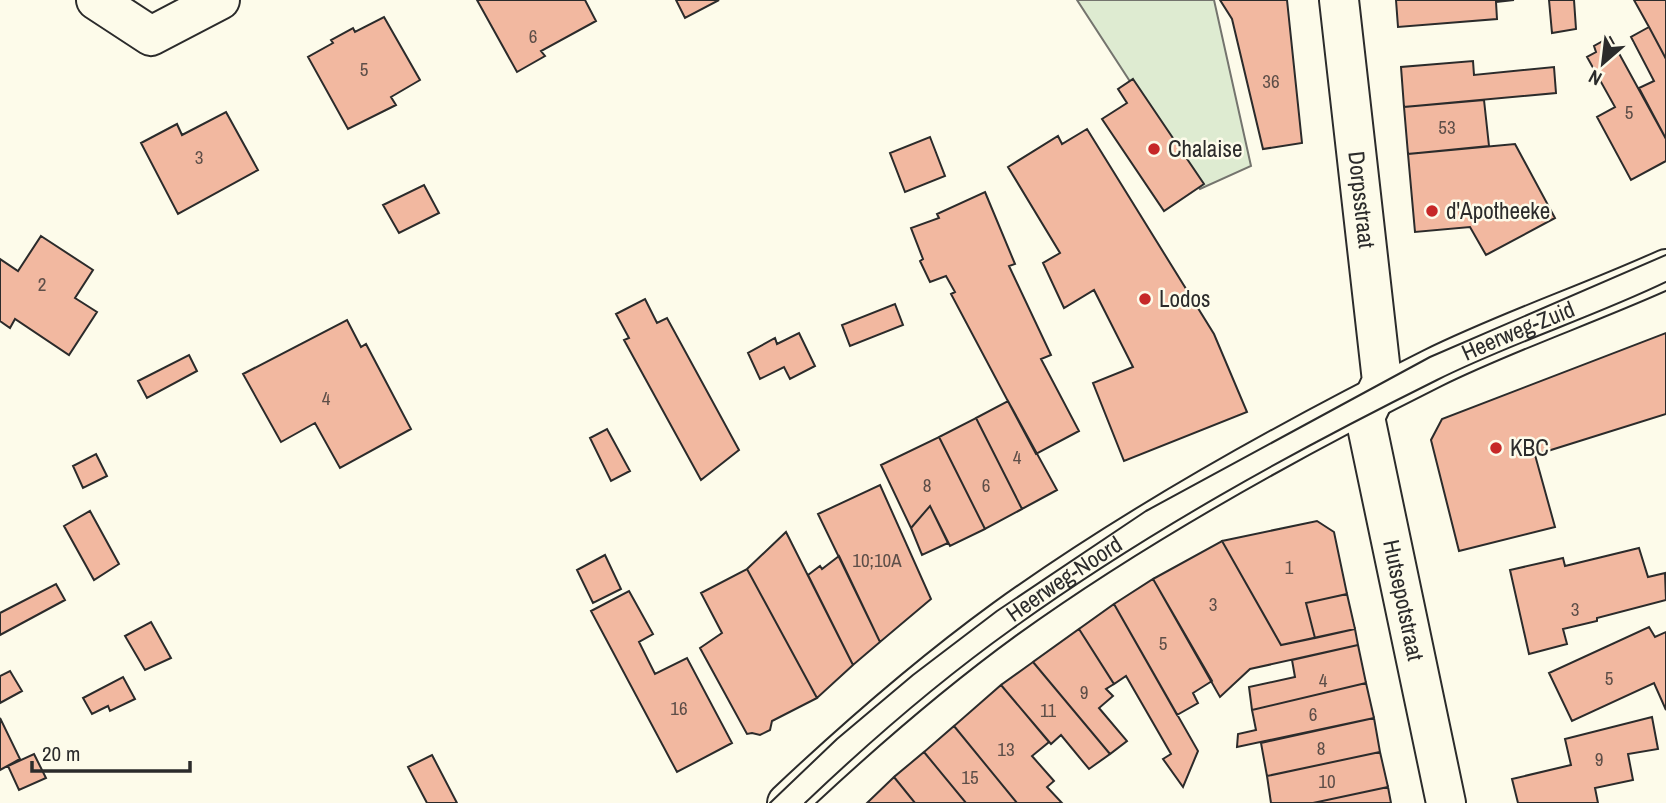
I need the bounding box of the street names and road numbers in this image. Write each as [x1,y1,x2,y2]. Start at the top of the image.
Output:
street label: Dorpsstraat [1341,149,1383,250]
street label: Heerweg-Zuid [1456,293,1579,368]
street label: Heerweg-Noord [1000,528,1128,628]
street label: Hutsepotstraat [1376,537,1432,663]

